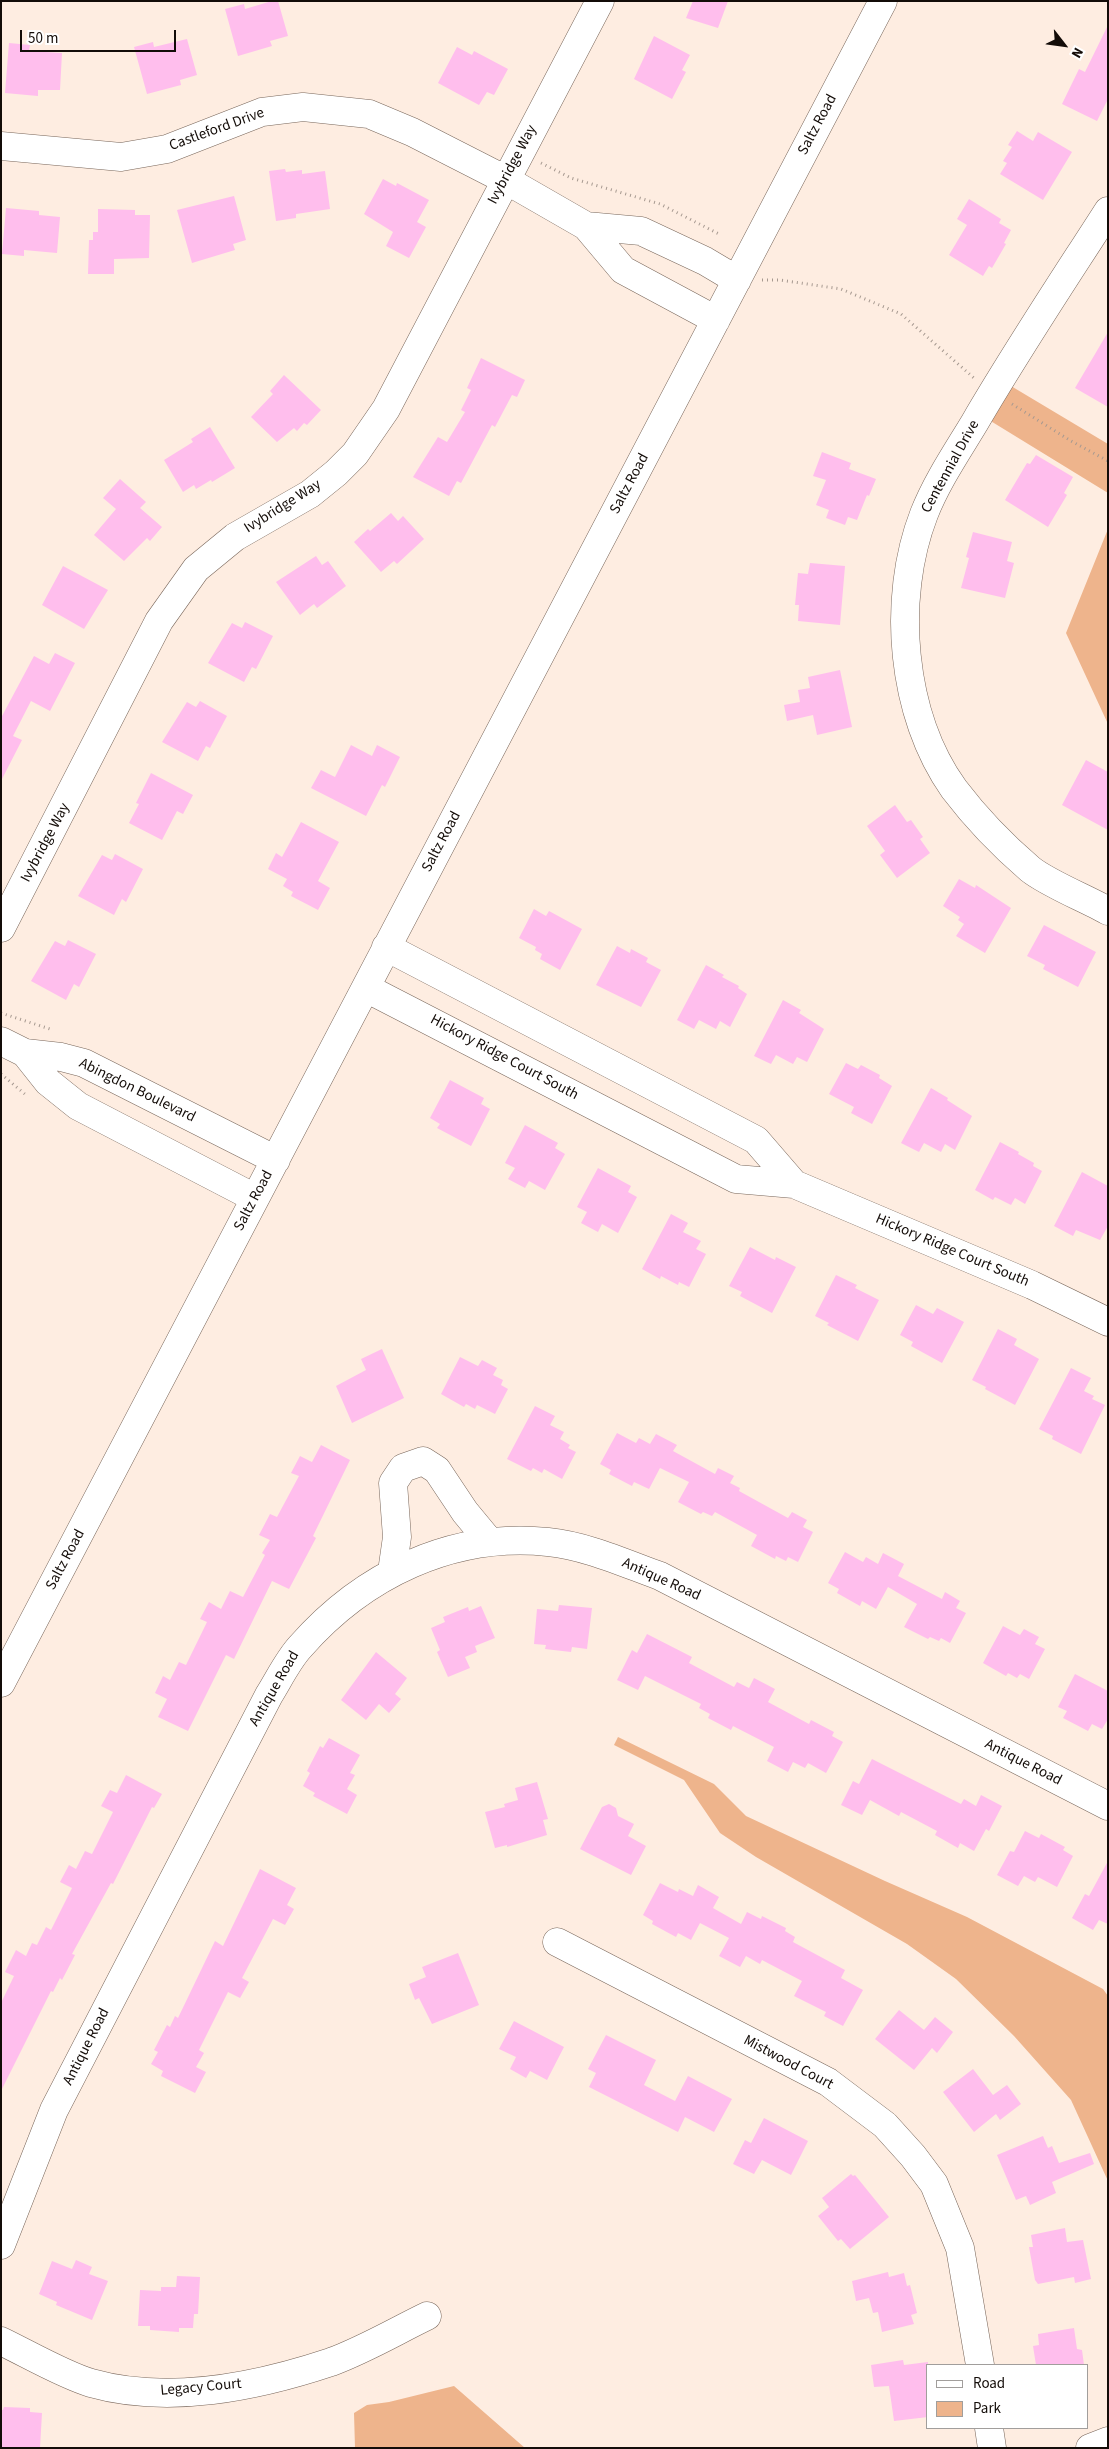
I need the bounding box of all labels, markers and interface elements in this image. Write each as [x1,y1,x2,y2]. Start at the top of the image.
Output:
scale bar [22,20,179,52]
north arrow [1039,20,1089,70]
text: 50 m [28,28,58,49]
text: N [1066,43,1088,62]
street label: Saltz Road [795,92,841,158]
street label: Castleford Drive [167,104,267,156]
street label: Ivybridge Way [485,122,541,208]
street label: Centennial Drive [918,417,984,517]
street label: Saltz Road [607,451,653,517]
street label: Ivybridge Way [241,476,325,538]
street label: Ivybridge Way [18,800,74,886]
street label: Saltz Road [419,809,465,875]
street label: Hickory Ridge Court South [427,1011,581,1105]
street label: Abingdon Boulevard [76,1055,198,1127]
street label: Saltz Road [231,1168,277,1234]
street label: Hickory Ridge Court South [872,1210,1032,1292]
street label: Saltz Road [43,1527,89,1593]
street label: Antique Road [619,1555,703,1605]
street label: Antique Road [246,1648,304,1730]
street label: Antique Road [981,1736,1065,1790]
street label: Antique Road [60,2005,114,2089]
street label: Mistwood Court [740,2032,836,2094]
legend [926,2364,1089,2429]
text: Road [973,2373,1005,2394]
street label: Legacy Court [160,2375,242,2401]
text: Park [973,2398,1001,2419]

